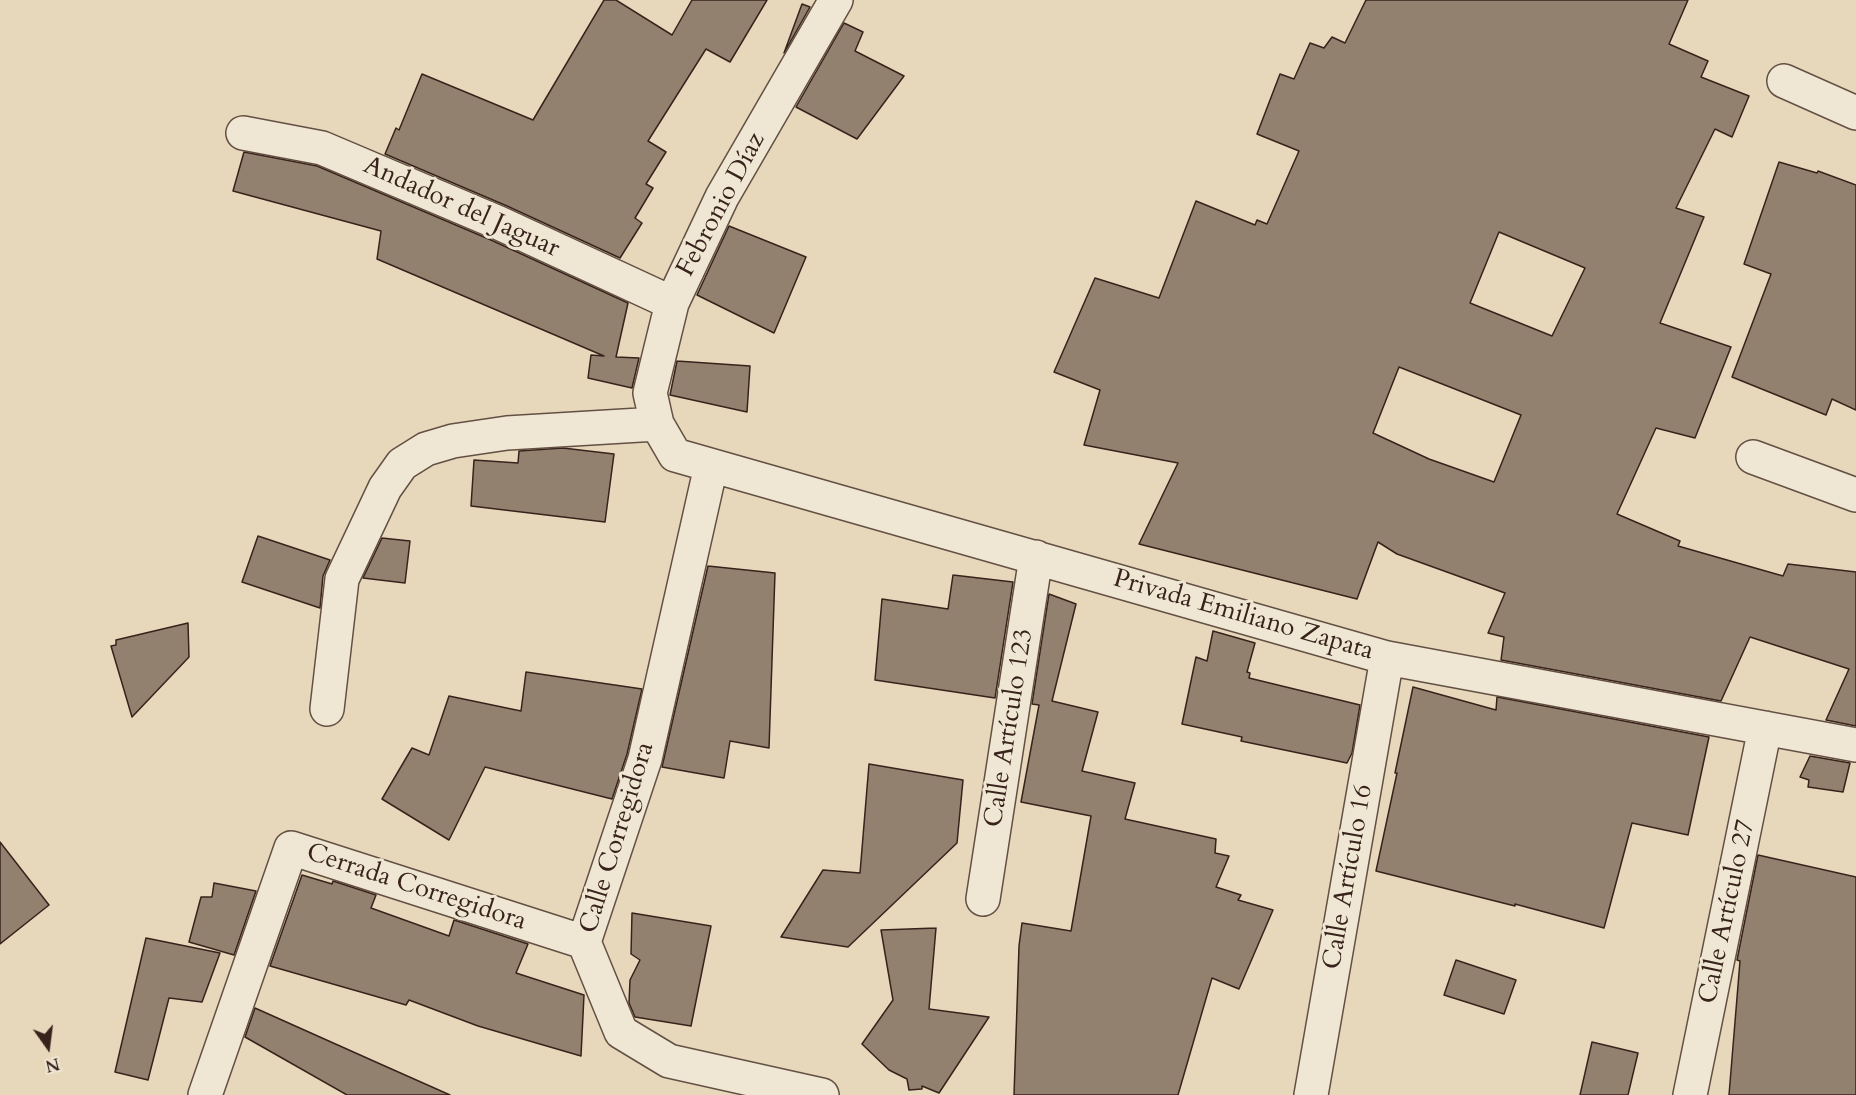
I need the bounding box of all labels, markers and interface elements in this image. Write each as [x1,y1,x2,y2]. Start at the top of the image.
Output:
street label: Febronio Díaz [671,128,773,282]
street label: Andador del Jaguar [358,151,564,265]
street label: Privada Emiliano Zapata [1109,564,1377,668]
street label: Calle Artículo 123 [979,627,1041,829]
street label: Calle Corregidora [574,739,662,937]
street label: Calle Artículo 16 [1317,782,1381,972]
street label: Calle Artículo 27 [1693,817,1763,1007]
street label: Cerrada Corregidora [302,838,530,938]
north arrow [18,1017,78,1077]
text: N [43,1052,62,1077]

